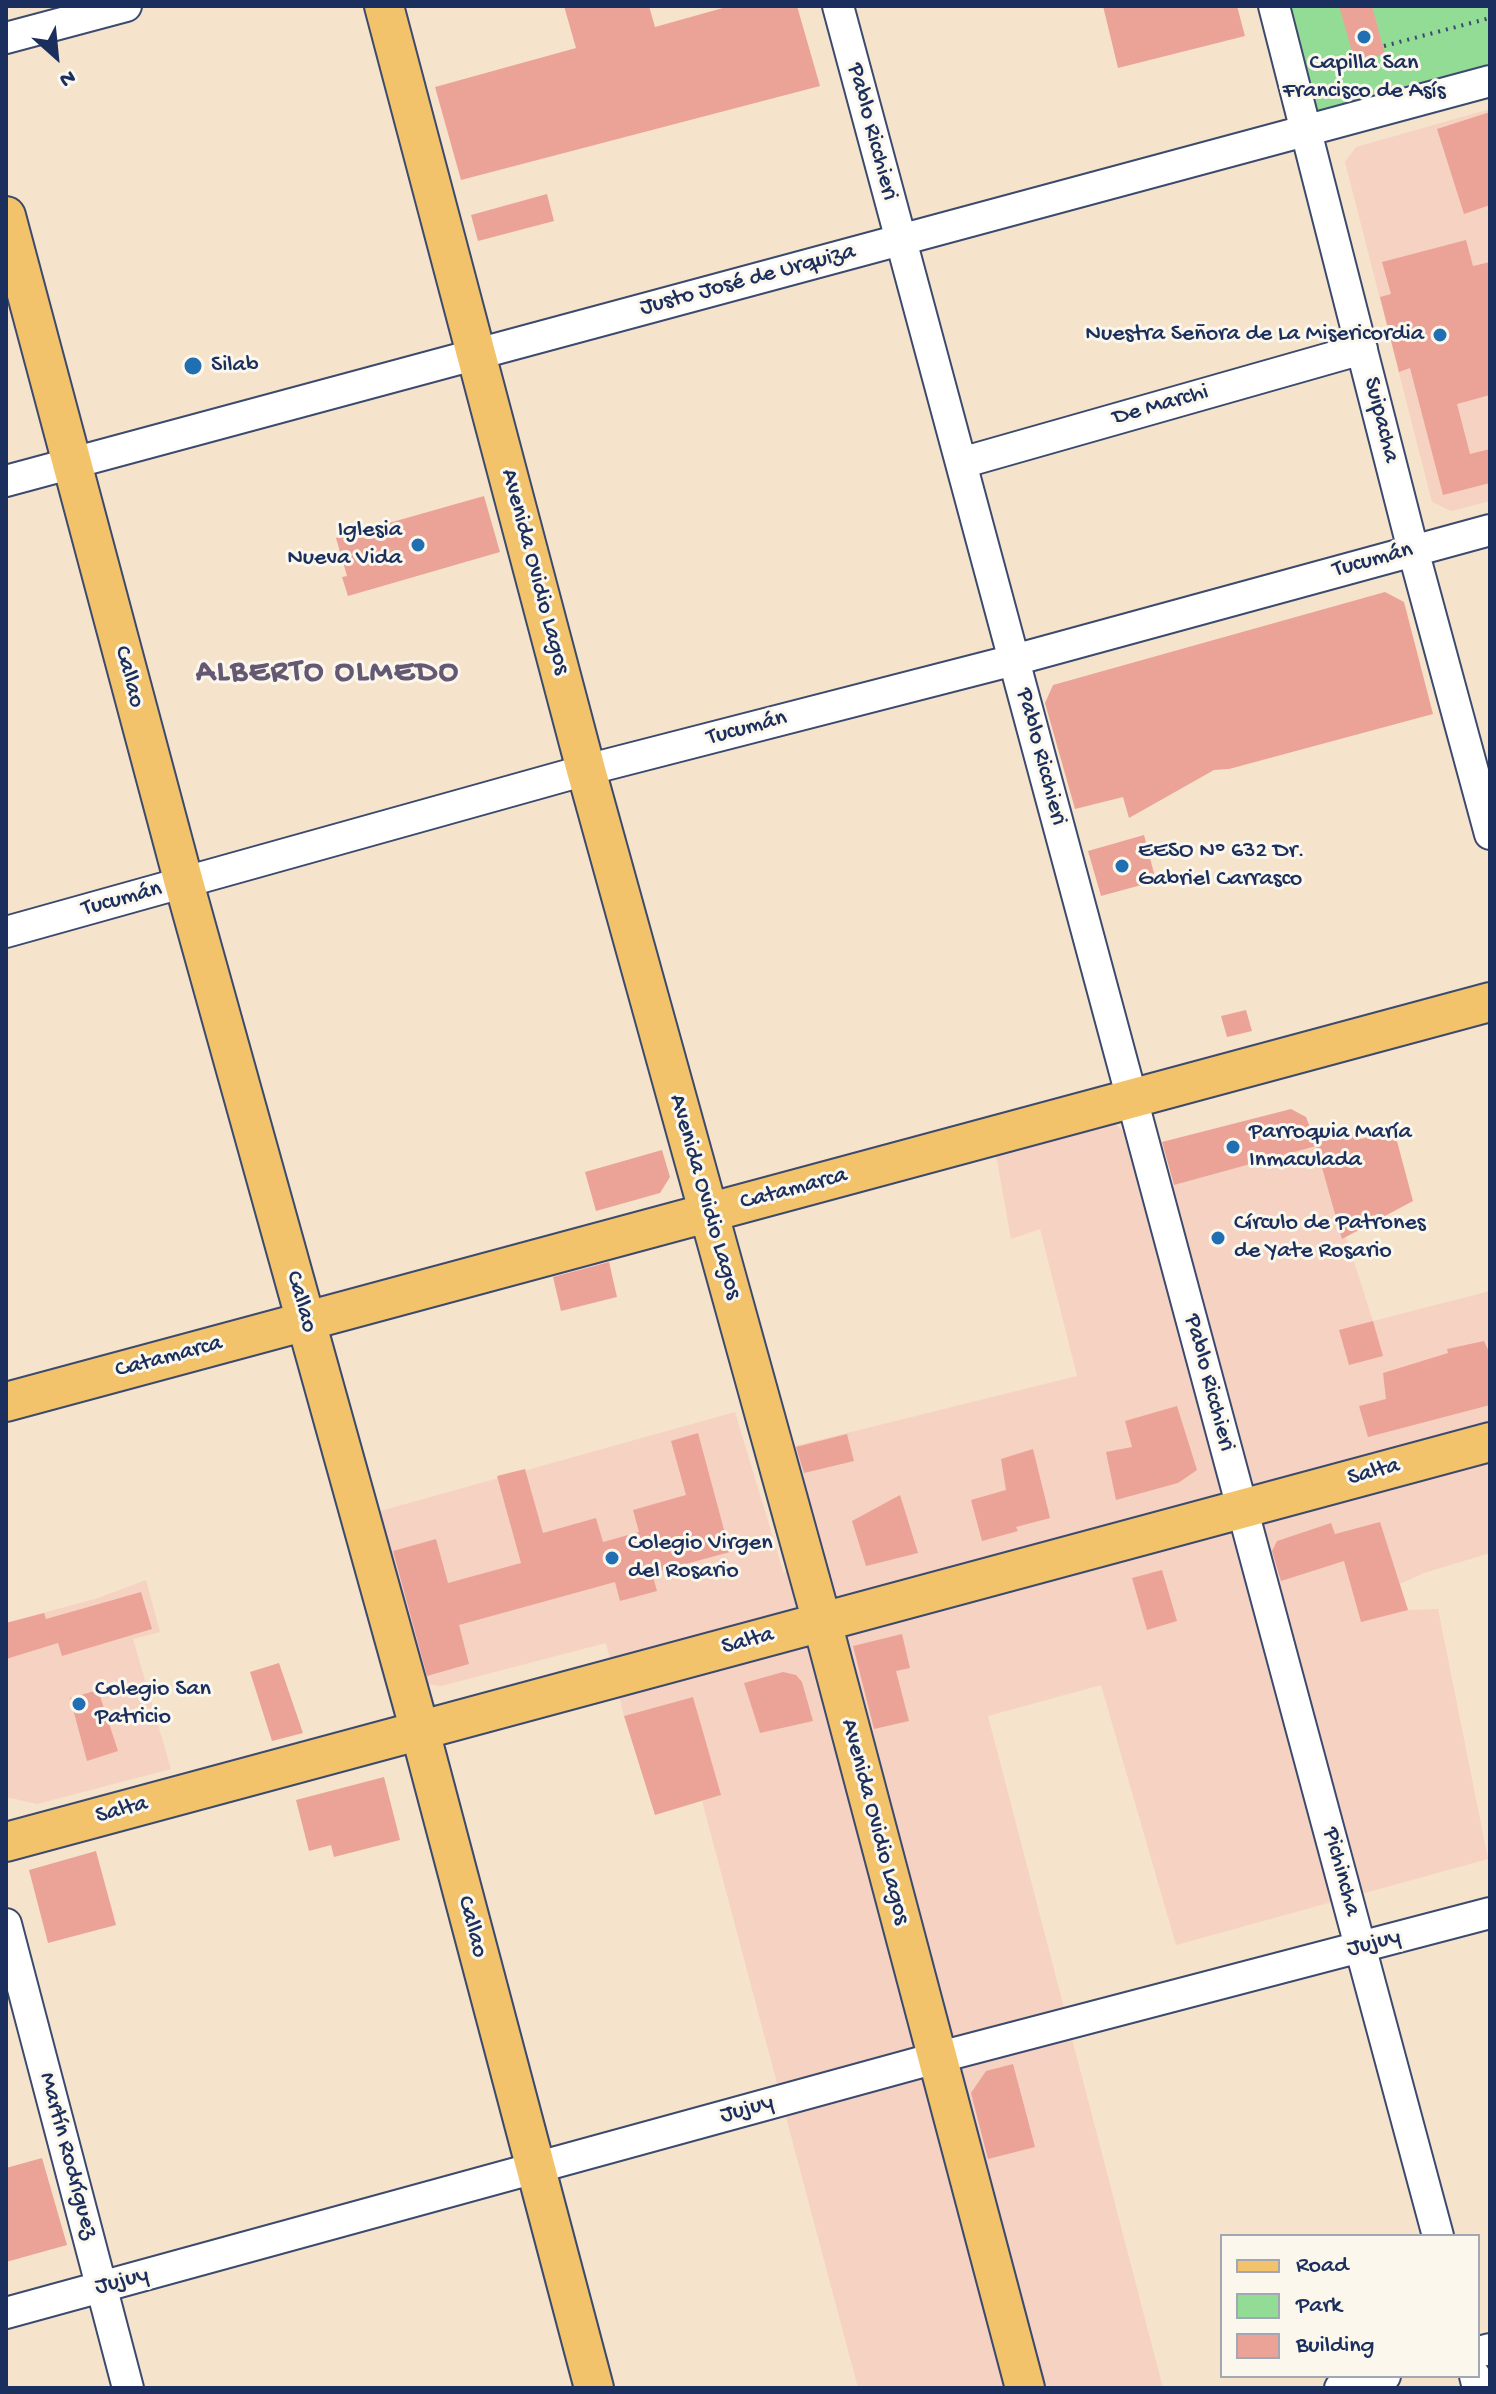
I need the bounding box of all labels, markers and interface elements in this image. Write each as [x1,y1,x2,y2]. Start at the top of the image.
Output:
north arrow [16,16,96,96]
marker: Capilla San Francisco de Asís [1355,28,1373,46]
place label: Capilla San Francisco de Asís [1282,50,1446,106]
street label: Pablo Ricchieri [839,60,903,204]
text: N [55,63,79,92]
street label: Justo José de Urquiza [637,238,859,324]
place label: Nuestra Señora de La Misericordia [1085,321,1424,349]
marker: Nuestra Señora de La Misericordia [1431,326,1449,344]
place label: Silab [211,352,259,380]
marker: Silab [182,355,204,377]
street label: Suipacha [1355,374,1405,466]
street label: De Marchi [1110,379,1212,433]
street label: Avenida Ovidio Lagos [493,466,575,678]
place label: Iglesia Nueva Vida [287,517,402,573]
marker: Iglesia Nueva Vida [409,536,427,554]
street label: Tucumán [1330,537,1416,585]
street label: Callao [106,643,150,711]
district label: ALBERTO OLMEDO [196,655,460,693]
street label: Pablo Ricchieri [1008,685,1072,829]
street label: Tucumán [704,705,790,753]
place label: EESO Nº 632 Dr. Gabriel Carrasco [1138,838,1305,894]
marker: EESO Nº 632 Dr. Gabriel Carrasco [1113,857,1131,875]
street label: Tucumán [79,876,165,924]
street label: Avenida Ovidio Lagos [661,1091,747,1303]
place label: Parroquia María Inmaculada [1249,1119,1412,1175]
marker: Parroquia María Inmaculada [1224,1138,1242,1156]
street label: Catamarca [737,1162,851,1218]
place label: Círculo de Patrones de Yate Rosario [1234,1210,1426,1266]
marker: Círculo de Patrones de Yate Rosario [1209,1229,1227,1247]
street label: Callao [278,1268,322,1336]
street label: Pablo Ricchieri [1176,1311,1240,1455]
street label: Catamarca [112,1330,226,1386]
street label: Salta [1345,1452,1403,1494]
place label: Colegio Virgen del Rosario [628,1530,773,1586]
marker: Colegio Virgen del Rosario [603,1549,621,1567]
street label: Salta [719,1621,777,1663]
place label: Colegio San Patricio [95,1676,211,1732]
marker: Colegio San Patricio [70,1695,88,1713]
street label: Avenida Ovidio Lagos [833,1716,915,1928]
street label: Salta [93,1790,151,1832]
street label: Pichincha [1314,1825,1366,1919]
street label: Callao [449,1893,493,1961]
street label: Jujuy [1344,1923,1404,1965]
street label: Martín Rodríguez [31,2070,103,2242]
street label: Jujuy [717,2089,777,2131]
legend [1220,2234,1480,2378]
text: Road [1296,2252,1348,2281]
street label: Jujuy [92,2261,152,2303]
text: Park [1296,2292,1342,2321]
text: Building [1296,2332,1374,2361]

